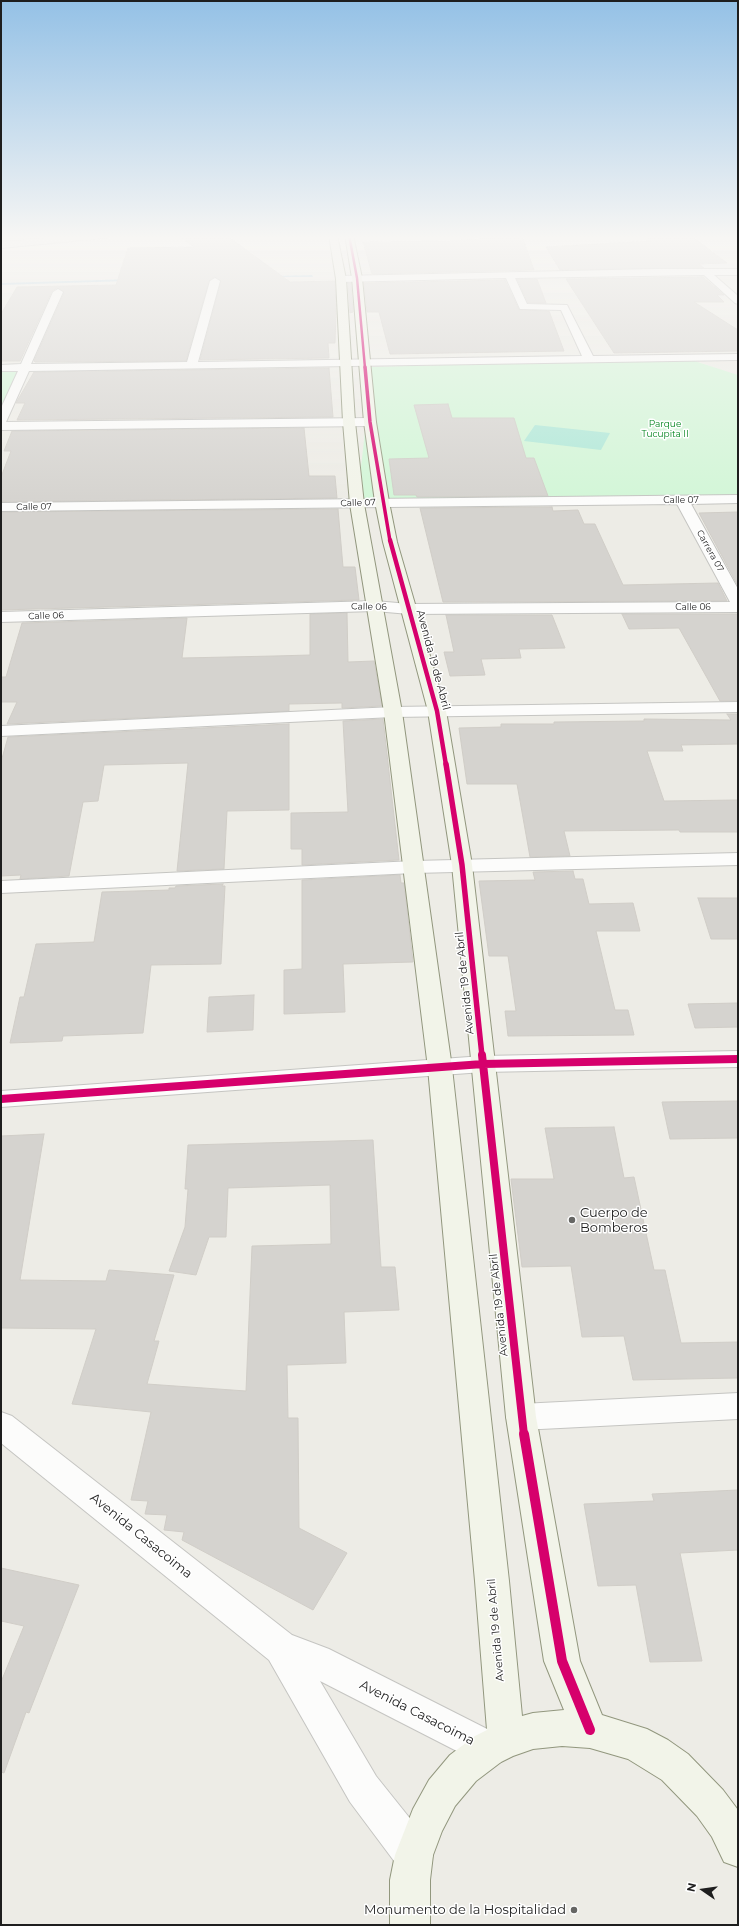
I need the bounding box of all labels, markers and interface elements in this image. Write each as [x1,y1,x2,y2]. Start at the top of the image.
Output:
park label: Parque Tucupita II [641,419,689,440]
street label: Calle 07 [663,495,699,505]
street label: Calle 07 [340,497,376,509]
street label: Calle 07 [16,501,52,513]
street label: Carrera 07 [694,528,726,574]
street label: Calle 06 [351,601,387,613]
street label: Calle 06 [675,602,711,612]
street label: Avenida 19 de Abril [413,608,453,712]
street label: Calle 06 [28,610,64,622]
street label: Avenida 19 de Abril [453,931,477,1035]
place label: Cuerpo de Bomberos [580,1205,648,1236]
marker: Cuerpo de Bomberos [567,1215,577,1225]
street label: Avenida 19 de Abril [487,1253,511,1357]
street label: Avenida Casacoima [87,1490,195,1582]
street label: Avenida 19 de Abril [485,1578,507,1682]
street label: Avenida Casacoima [357,1677,477,1749]
north arrow [683,1870,723,1910]
text: N [683,1881,699,1893]
place label: Monumento de la Hospitalidad [364,1902,566,1918]
marker: Monumento de la Hospitalidad [569,1905,579,1915]

